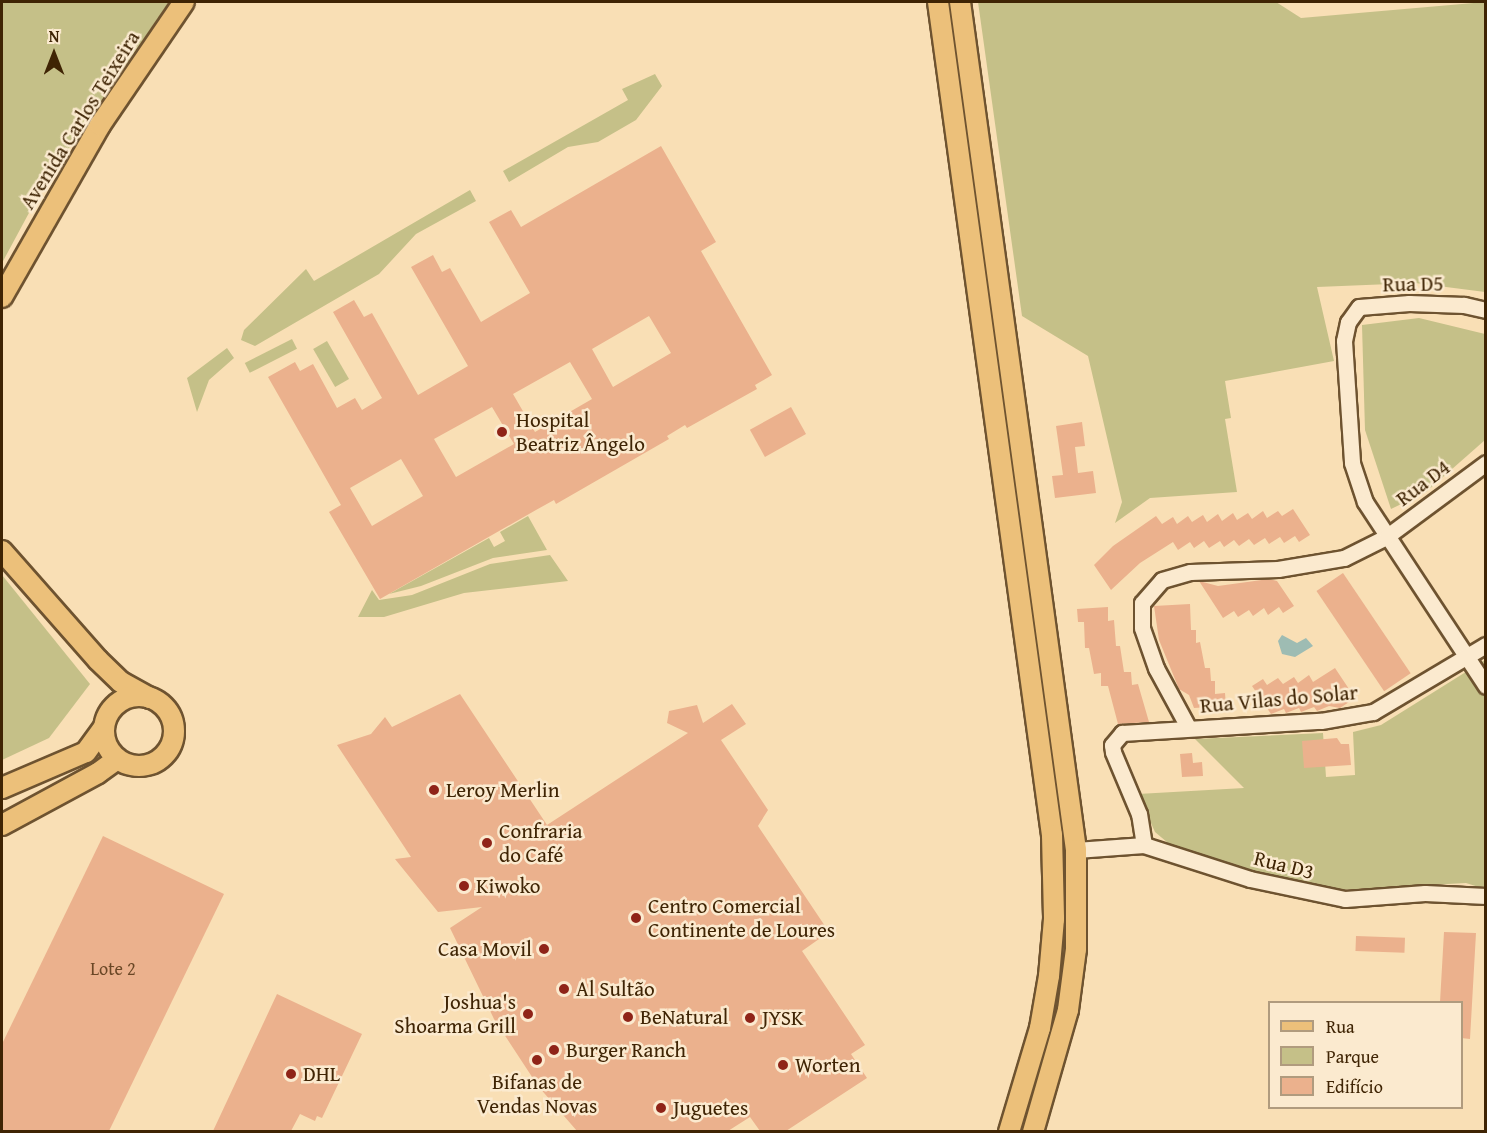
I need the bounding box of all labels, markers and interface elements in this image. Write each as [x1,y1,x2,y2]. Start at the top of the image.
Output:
north arrow [24,24,84,84]
text: N [49,24,59,48]
street label: Avenida Carlos Teixeira [15,26,145,214]
street label: Rua D5 [1382,271,1444,297]
place label: Hospital Beatriz Ângelo [516,407,645,457]
marker: Hospital Beatriz Ângelo [493,423,511,441]
street label: Rua D4 [1391,455,1455,511]
street label: Rua Vilas do Solar [1199,680,1359,718]
place label: Leroy Merlin [446,777,560,803]
marker: Leroy Merlin [427,783,441,797]
place label: Confraria do Café [499,818,583,868]
marker: Confraria do Café [480,836,494,850]
street label: Rua D3 [1251,845,1317,885]
place label: Kiwoko [476,873,541,899]
marker: Kiwoko [457,879,471,893]
place label: Centro Comercial Continente de Loures [648,893,835,943]
marker: Centro Comercial Continente de Loures [629,911,643,925]
place label: Casa Movil [438,936,532,962]
marker: Casa Movil [537,942,551,956]
house number: Lote 2 [90,958,136,980]
place label: Al Sultão [576,976,655,1002]
marker: Al Sultão [557,982,571,996]
place label: Joshua's Shoarma Grill [394,989,516,1039]
legend [1268,1001,1463,1109]
place label: BeNatural [640,1004,728,1030]
place label: JYSK [762,1005,803,1031]
marker: Joshua's Shoarma Grill [521,1007,535,1021]
marker: BeNatural [621,1010,635,1024]
marker: JYSK [743,1011,757,1025]
text: Rua [1326,1013,1355,1040]
place label: Burger Ranch [566,1037,686,1063]
marker: Burger Ranch [547,1043,561,1057]
text: Parque [1326,1043,1379,1070]
place label: Worten [795,1052,860,1078]
marker: Bifanas de Vendas Novas [530,1053,544,1067]
marker: Worten [776,1058,790,1072]
place label: DHL [303,1061,340,1087]
marker: DHL [284,1067,298,1081]
place label: Bifanas de Vendas Novas [477,1069,597,1119]
text: Edifício [1326,1073,1383,1100]
place label: Juguetes [673,1095,748,1121]
marker: Juguetes [654,1101,668,1115]

